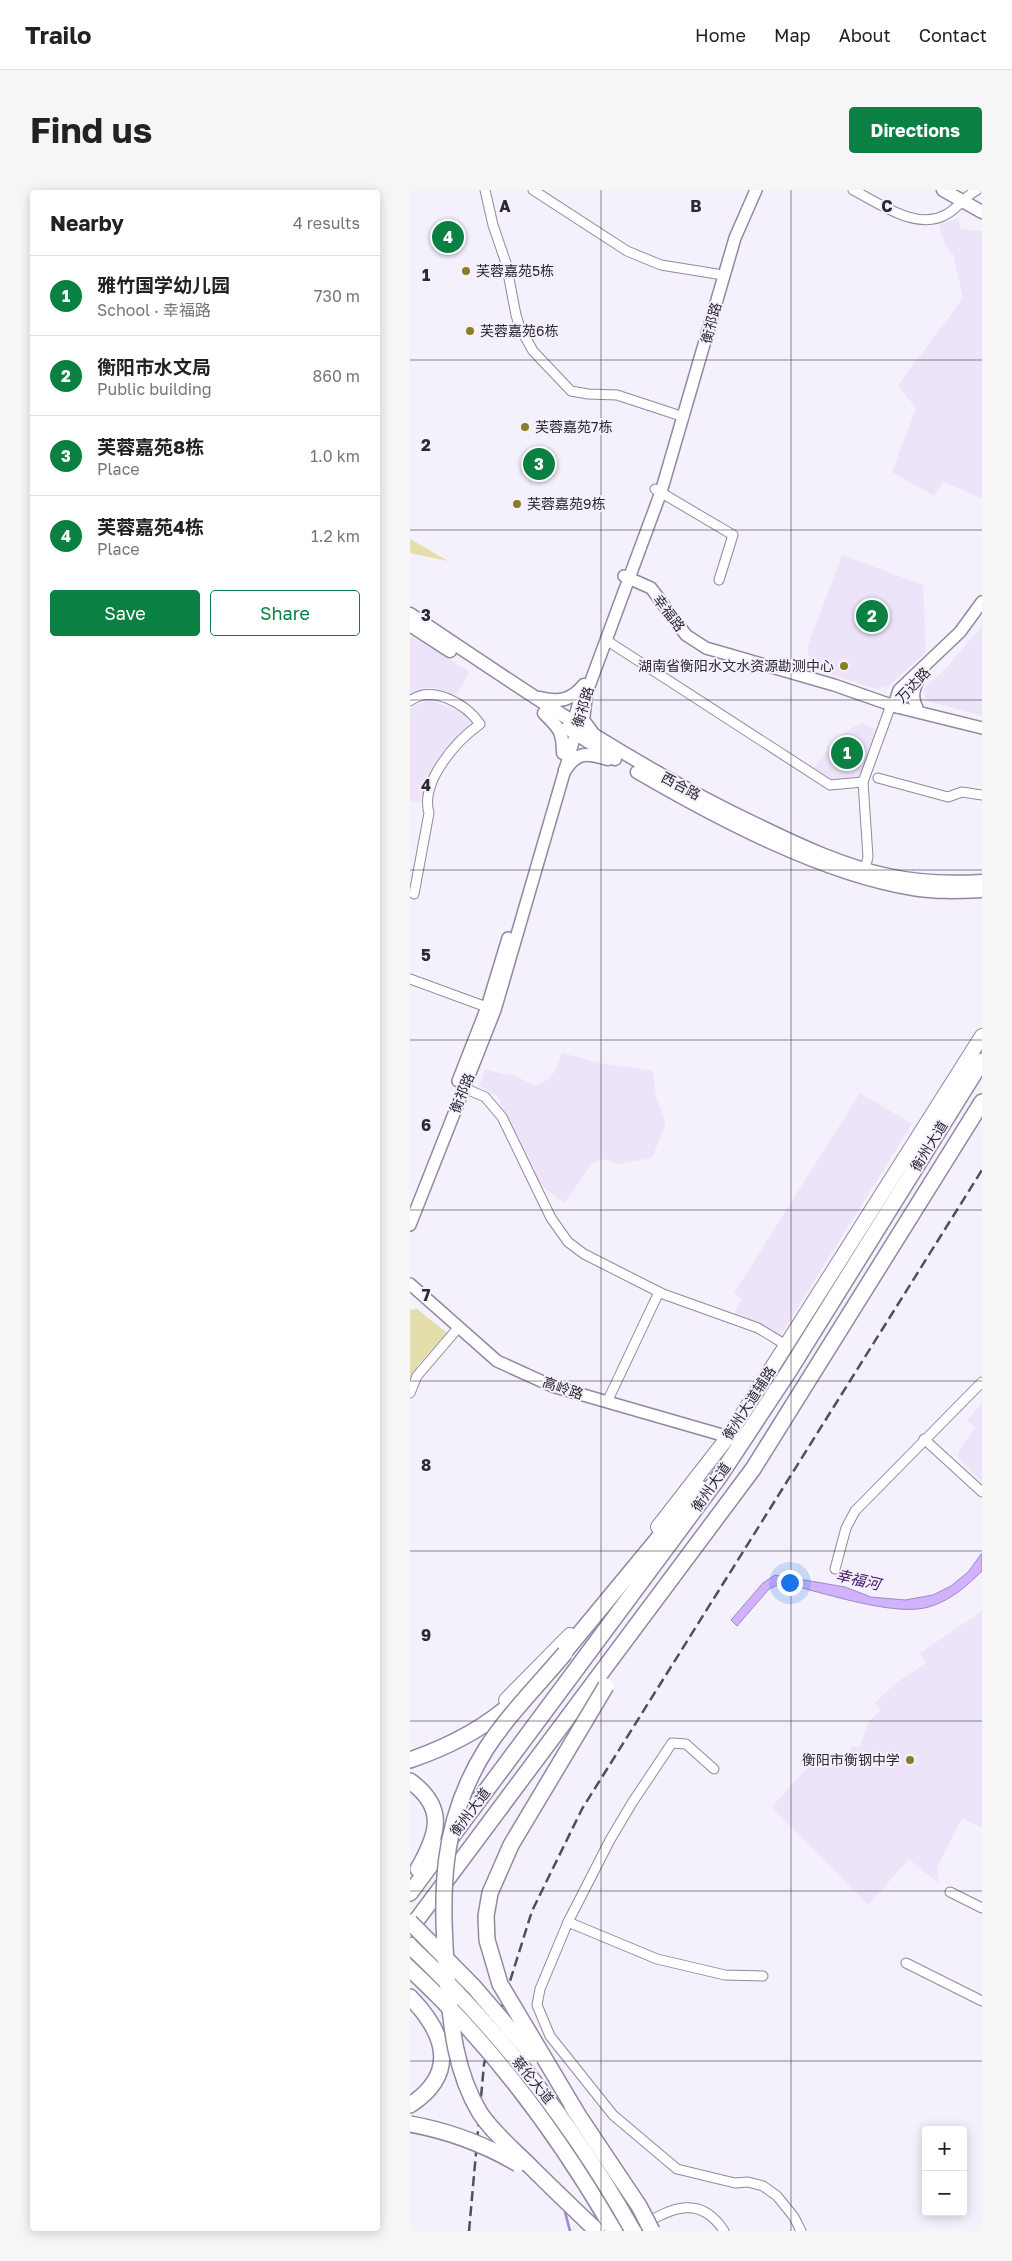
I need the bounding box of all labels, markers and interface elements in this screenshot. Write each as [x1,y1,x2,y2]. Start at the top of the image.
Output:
text: Trailo [25,20,91,49]
text: Home [695,24,746,46]
text: Map [774,24,811,46]
text: About [839,24,891,46]
text: Contact [919,24,987,46]
button: Directions [849,107,982,153]
text: Find us [30,109,152,151]
text: A [499,196,511,216]
text: B [690,196,702,216]
text: C [881,196,893,216]
text: Nearby [50,210,124,236]
text: 4 results [293,213,360,233]
pin: 4 [432,218,464,256]
place label: 芙蓉嘉苑5栋 [476,262,554,279]
text: 1 [422,265,430,285]
marker: 芙蓉嘉苑5栋 [460,265,472,277]
text: 雅竹国学幼儿园 [97,273,230,296]
text: 1 [62,286,70,306]
text: 730 m [314,286,360,306]
text: School · 幸福路 [97,300,211,320]
street label: 衡祁路 [697,300,724,345]
place label: 芙蓉嘉苑6栋 [480,322,558,339]
marker: 芙蓉嘉苑6栋 [464,325,476,337]
text: 衡阳市水文局 [97,355,211,378]
text: 2 [61,366,71,386]
text: 860 m [312,366,360,386]
text: Public building [97,379,212,399]
place label: 芙蓉嘉苑7栋 [535,418,612,435]
marker: 芙蓉嘉苑7栋 [519,421,531,433]
text: 芙蓉嘉苑8栋 [97,435,204,458]
text: 2 [421,435,431,455]
pin: 3 [523,445,555,483]
text: 3 [61,446,71,466]
text: 1.0 km [310,446,360,466]
text: Place [97,459,140,479]
place label: 芙蓉嘉苑9栋 [527,495,605,512]
marker: 芙蓉嘉苑9栋 [511,498,523,510]
text: 芙蓉嘉苑4栋 [97,515,204,538]
text: 4 [61,526,71,546]
text: 1.2 km [311,526,360,546]
text: Place [97,539,140,559]
button: Save [50,590,200,636]
button: Share [210,590,360,636]
street label: 幸福路 [650,591,689,635]
pin: 2 [856,597,888,635]
text: 3 [421,605,431,625]
place label: 湖南省衡阳水文水资源勘测中心 [638,657,834,674]
marker: 湖南省衡阳水文水资源勘测中心 [838,660,850,672]
street label: 万达路 [892,664,933,706]
street label: 衡祁路 [568,684,597,729]
pin: 1 [831,734,863,772]
street label: 西合路 [659,768,704,803]
text: 4 [421,775,431,795]
text: 5 [421,945,431,965]
street label: 衡祁路 [446,1070,477,1115]
text: 6 [421,1115,431,1135]
street label: 衡州大道 [907,1117,951,1174]
text: 7 [422,1285,431,1305]
street label: 衡州大道辅路 [719,1363,779,1443]
street label: 高岭路 [541,1373,586,1402]
text: 8 [421,1455,431,1475]
street label: 衡州大道 [688,1459,734,1515]
water label: 幸福河 [834,1565,885,1594]
your location [777,1570,803,1596]
text: 9 [421,1625,431,1645]
place label: 衡阳市衡钢中学 [802,1751,900,1768]
marker: 衡阳市衡钢中学 [904,1754,916,1766]
street label: 衡州大道 [446,1784,493,1839]
street label: 蔡伦大道 [509,2053,558,2107]
map controls [922,2126,967,2216]
button: + [922,2126,967,2171]
button: − [922,2171,967,2216]

